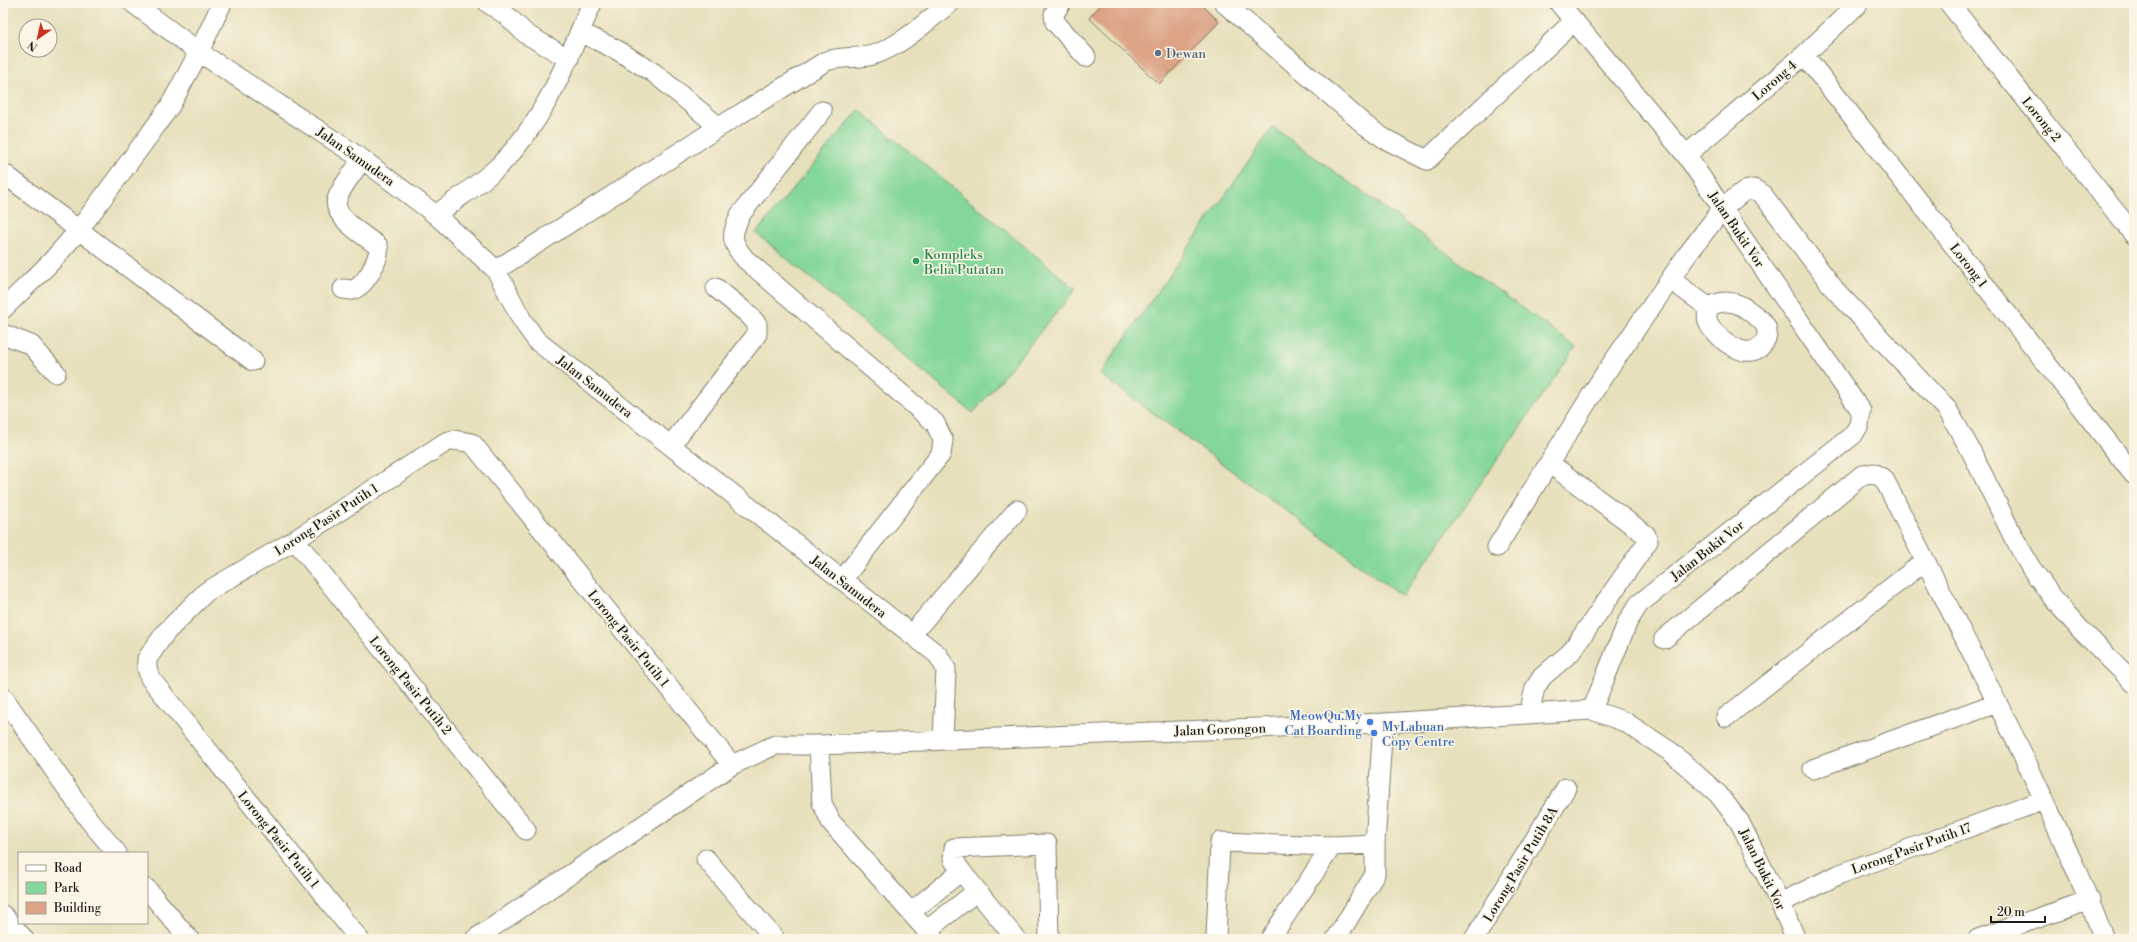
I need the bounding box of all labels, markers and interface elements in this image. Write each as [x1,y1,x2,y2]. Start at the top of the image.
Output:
north arrow [18,18,58,58]
text: N [25,37,40,54]
place label: Dewan [1166,46,1206,62]
marker: Dewan [1153,48,1163,58]
street label: Lorong 4 [1749,57,1800,104]
street label: Lorong 2 [2018,94,2064,145]
street label: Jalan Samudera [312,123,398,190]
street label: Jalan Bukit Vor [1704,187,1768,271]
street label: Lorong 1 [1946,240,1991,291]
place label: Kompleks Belia Putatan [923,247,1004,278]
marker: Kompleks Belia Putatan [911,256,921,266]
street label: Jalan Samudera [552,352,636,422]
street label: Lorong Pasir Putih 1 [272,480,382,559]
street label: Jalan Bukit Vor [1667,517,1748,585]
street label: Jalan Samudera [806,552,890,622]
street label: Lorong Pasir Putih 1 [584,587,673,691]
street label: Lorong Pasir Putih 2 [366,633,455,738]
place label: MeowQu.My Cat Boarding [1285,708,1363,739]
marker: MeowQu.My Cat Boarding [1365,717,1375,727]
place label: MyLabuan Copy Centre [1382,719,1455,750]
street label: Jalan Gorongon [1173,720,1267,740]
marker: MyLabuan Copy Centre [1369,728,1379,738]
street label: Lorong Pasir Putih 1 [234,788,323,892]
street label: Lorong Pasir Putih 8A [1480,803,1562,925]
street label: Lorong Pasir Putih 17 [1849,820,1974,878]
street label: Jalan Bukit Vor [1735,825,1789,913]
legend [18,852,148,924]
text: Road [54,861,82,876]
text: Park [54,881,80,896]
scale bar [1991,898,2045,924]
text: Building [53,901,102,916]
text: 20 m [1997,905,2025,920]

